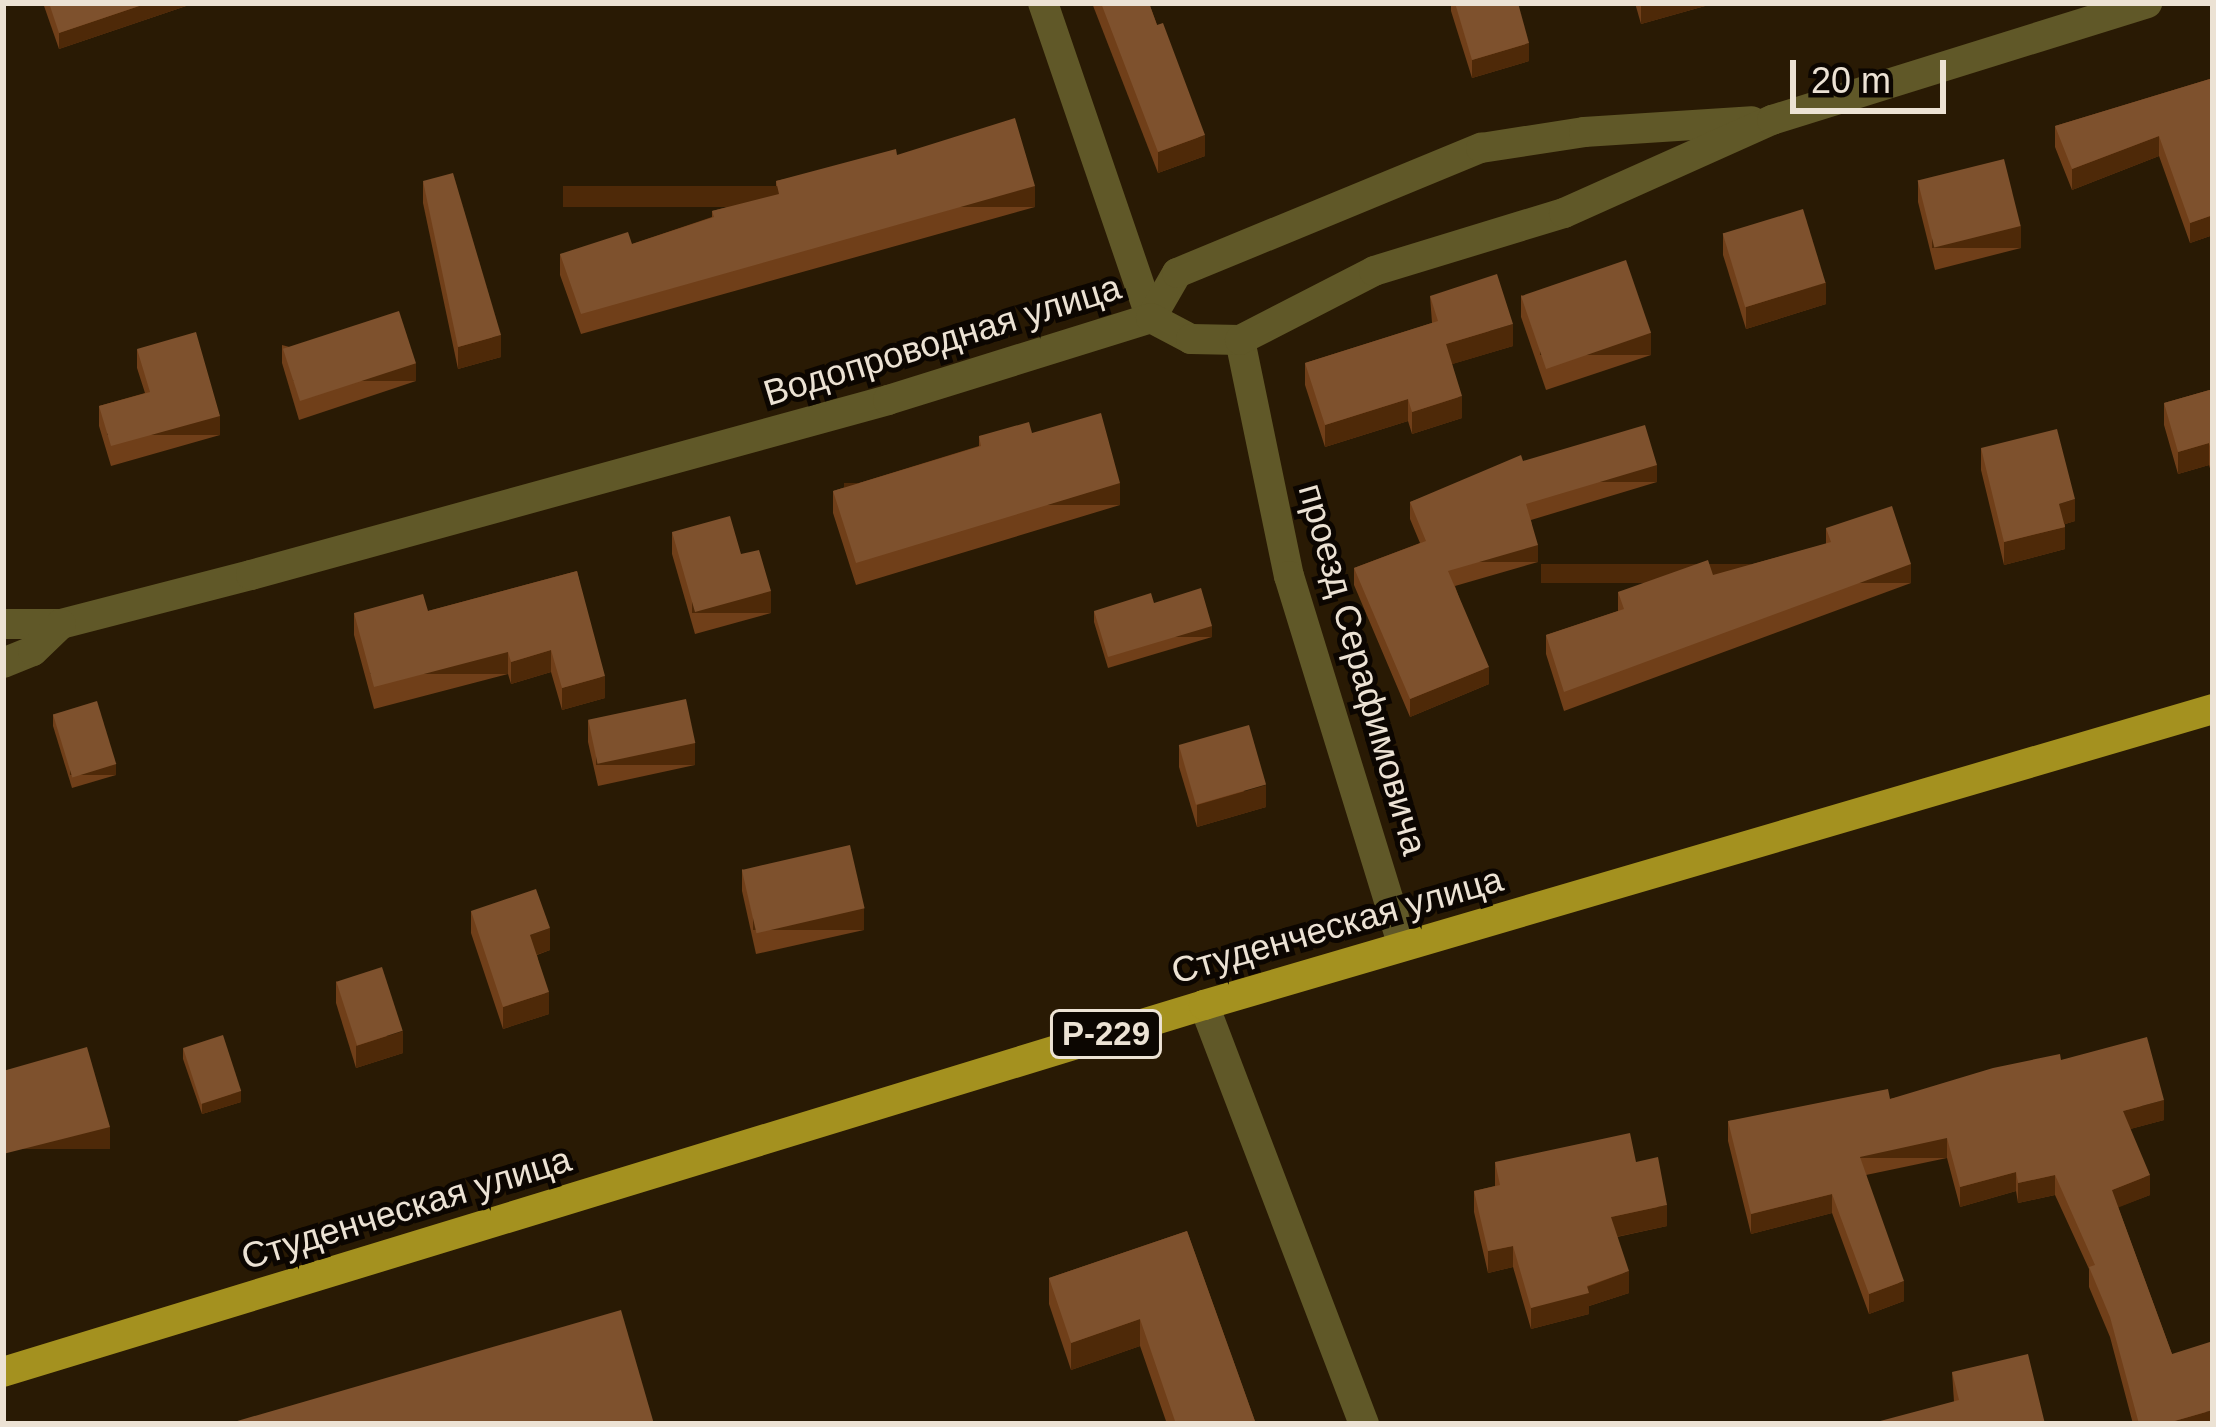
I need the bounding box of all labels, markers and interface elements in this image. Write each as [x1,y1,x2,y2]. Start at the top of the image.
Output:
scale bar [1796,36,1952,110]
text: 20 m [1811,60,1891,101]
street label: Водопроводная улица [758,265,1126,415]
street label: проезд Серафимовича [1289,478,1437,860]
street label: Студенческая улица [1166,857,1508,993]
road number: Р-229 [1049,1007,1163,1061]
street label: Студенческая улица [236,1137,576,1279]

